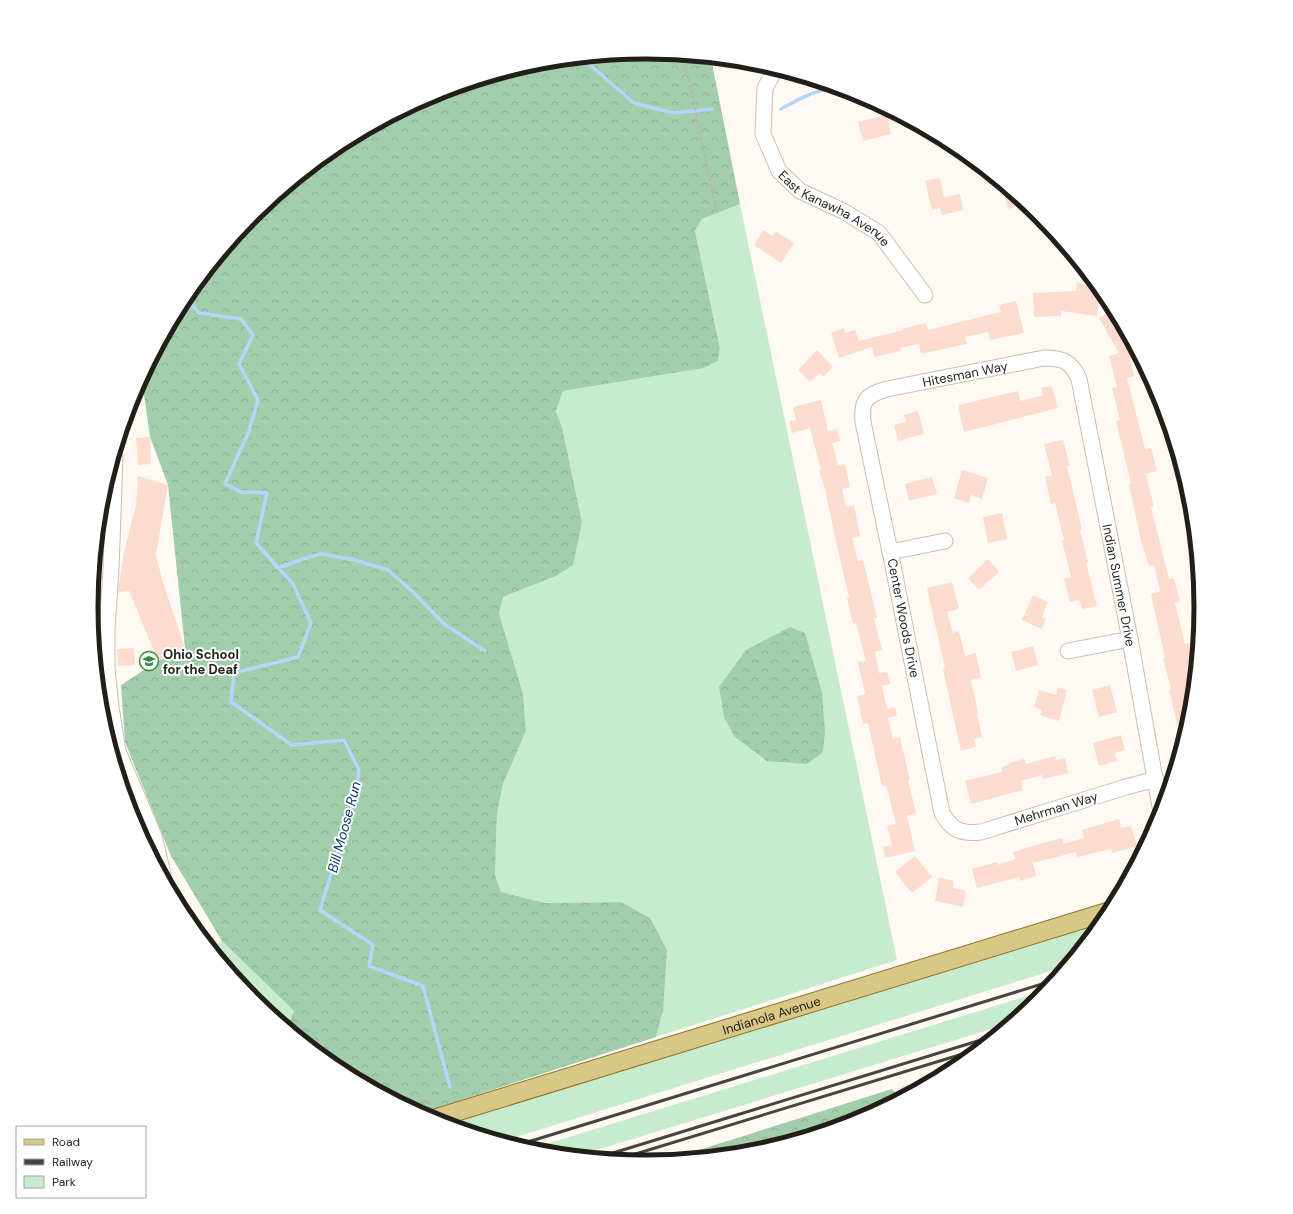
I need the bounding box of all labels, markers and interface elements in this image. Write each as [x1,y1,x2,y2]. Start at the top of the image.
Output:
street label: East Kanawha Avenue [775,167,894,250]
street label: Hitesman Way [921,357,1009,391]
street label: Indian Summer Drive [1099,523,1139,648]
street label: Center Woods Drive [884,557,923,679]
place label: Ohio School for the Deaf [163,646,239,678]
school or university icon: Ohio School for the Deaf [138,650,160,672]
water label: Bill Moose Run [323,779,365,875]
street label: Mehrman Way [1012,788,1100,829]
street label: Indianola Avenue [720,992,823,1039]
legend [16,1126,146,1198]
text: Road [52,1134,80,1150]
text: Railway [52,1154,93,1170]
text: Park [52,1174,76,1190]

